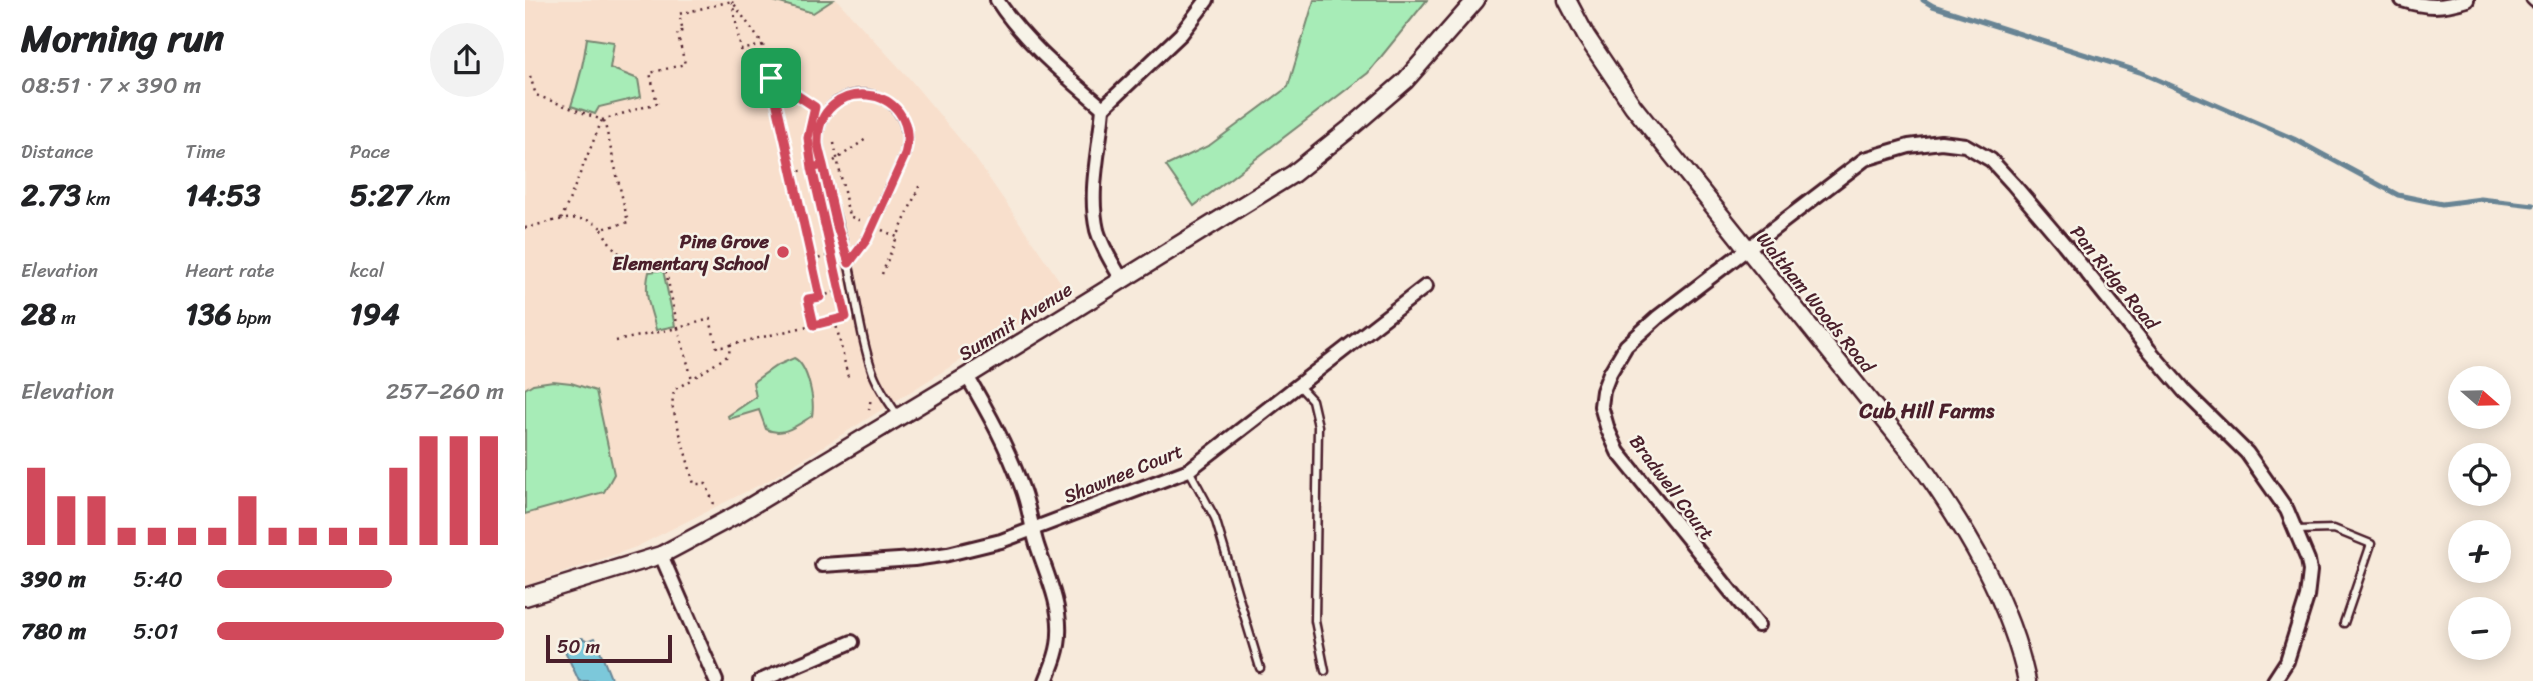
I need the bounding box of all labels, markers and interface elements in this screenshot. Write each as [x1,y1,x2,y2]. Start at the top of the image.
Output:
text: Morning run [21,5,224,72]
button: share [430,23,504,97]
pin [741,48,801,108]
icon: arrive [752,59,790,97]
text: 08:51 · 7 × 390 m [21,65,201,106]
text: Distance [21,135,93,168]
text: Time [185,135,226,168]
text: Pace [350,135,390,168]
text: 2.73 [21,168,81,222]
text: 14:53 [185,168,261,222]
text: 5:27 [350,168,412,222]
text: km [81,182,111,215]
text: /km [412,182,451,215]
street label: Pan Ridge Road [2062,217,2169,339]
street label: Waltham Woods Road [1748,224,1884,382]
place label: Pine Grove Elementary School [612,225,770,280]
marker: Pine Grove Elementary School [775,244,791,260]
text: Elevation [21,254,98,287]
text: Heart rate [185,254,275,287]
text: kcal [350,254,384,287]
street label: Summit Avenue [951,273,1079,370]
text: 28 [21,287,56,341]
text: 136 [185,287,232,341]
text: 194 [350,287,400,341]
text: m [56,301,76,334]
text: bpm [232,301,272,334]
north arrow [2448,366,2511,429]
map controls [2448,366,2511,660]
text: Elevation [21,371,114,412]
text: 257–260 m [386,371,504,412]
district label: Cub Hill Farms [1859,392,1995,430]
street label: Bradwell Court [1621,427,1723,547]
street label: Shawnee Court [1058,434,1188,512]
button: locate [2448,443,2511,506]
button: + [2448,520,2511,583]
text: 390 m [21,559,86,600]
text: 5:40 [133,559,183,600]
button: − [2448,597,2511,660]
text: 780 m [21,611,86,652]
text: 5:01 [133,611,178,652]
text: 50 m [557,630,600,663]
scale bar [546,632,672,664]

